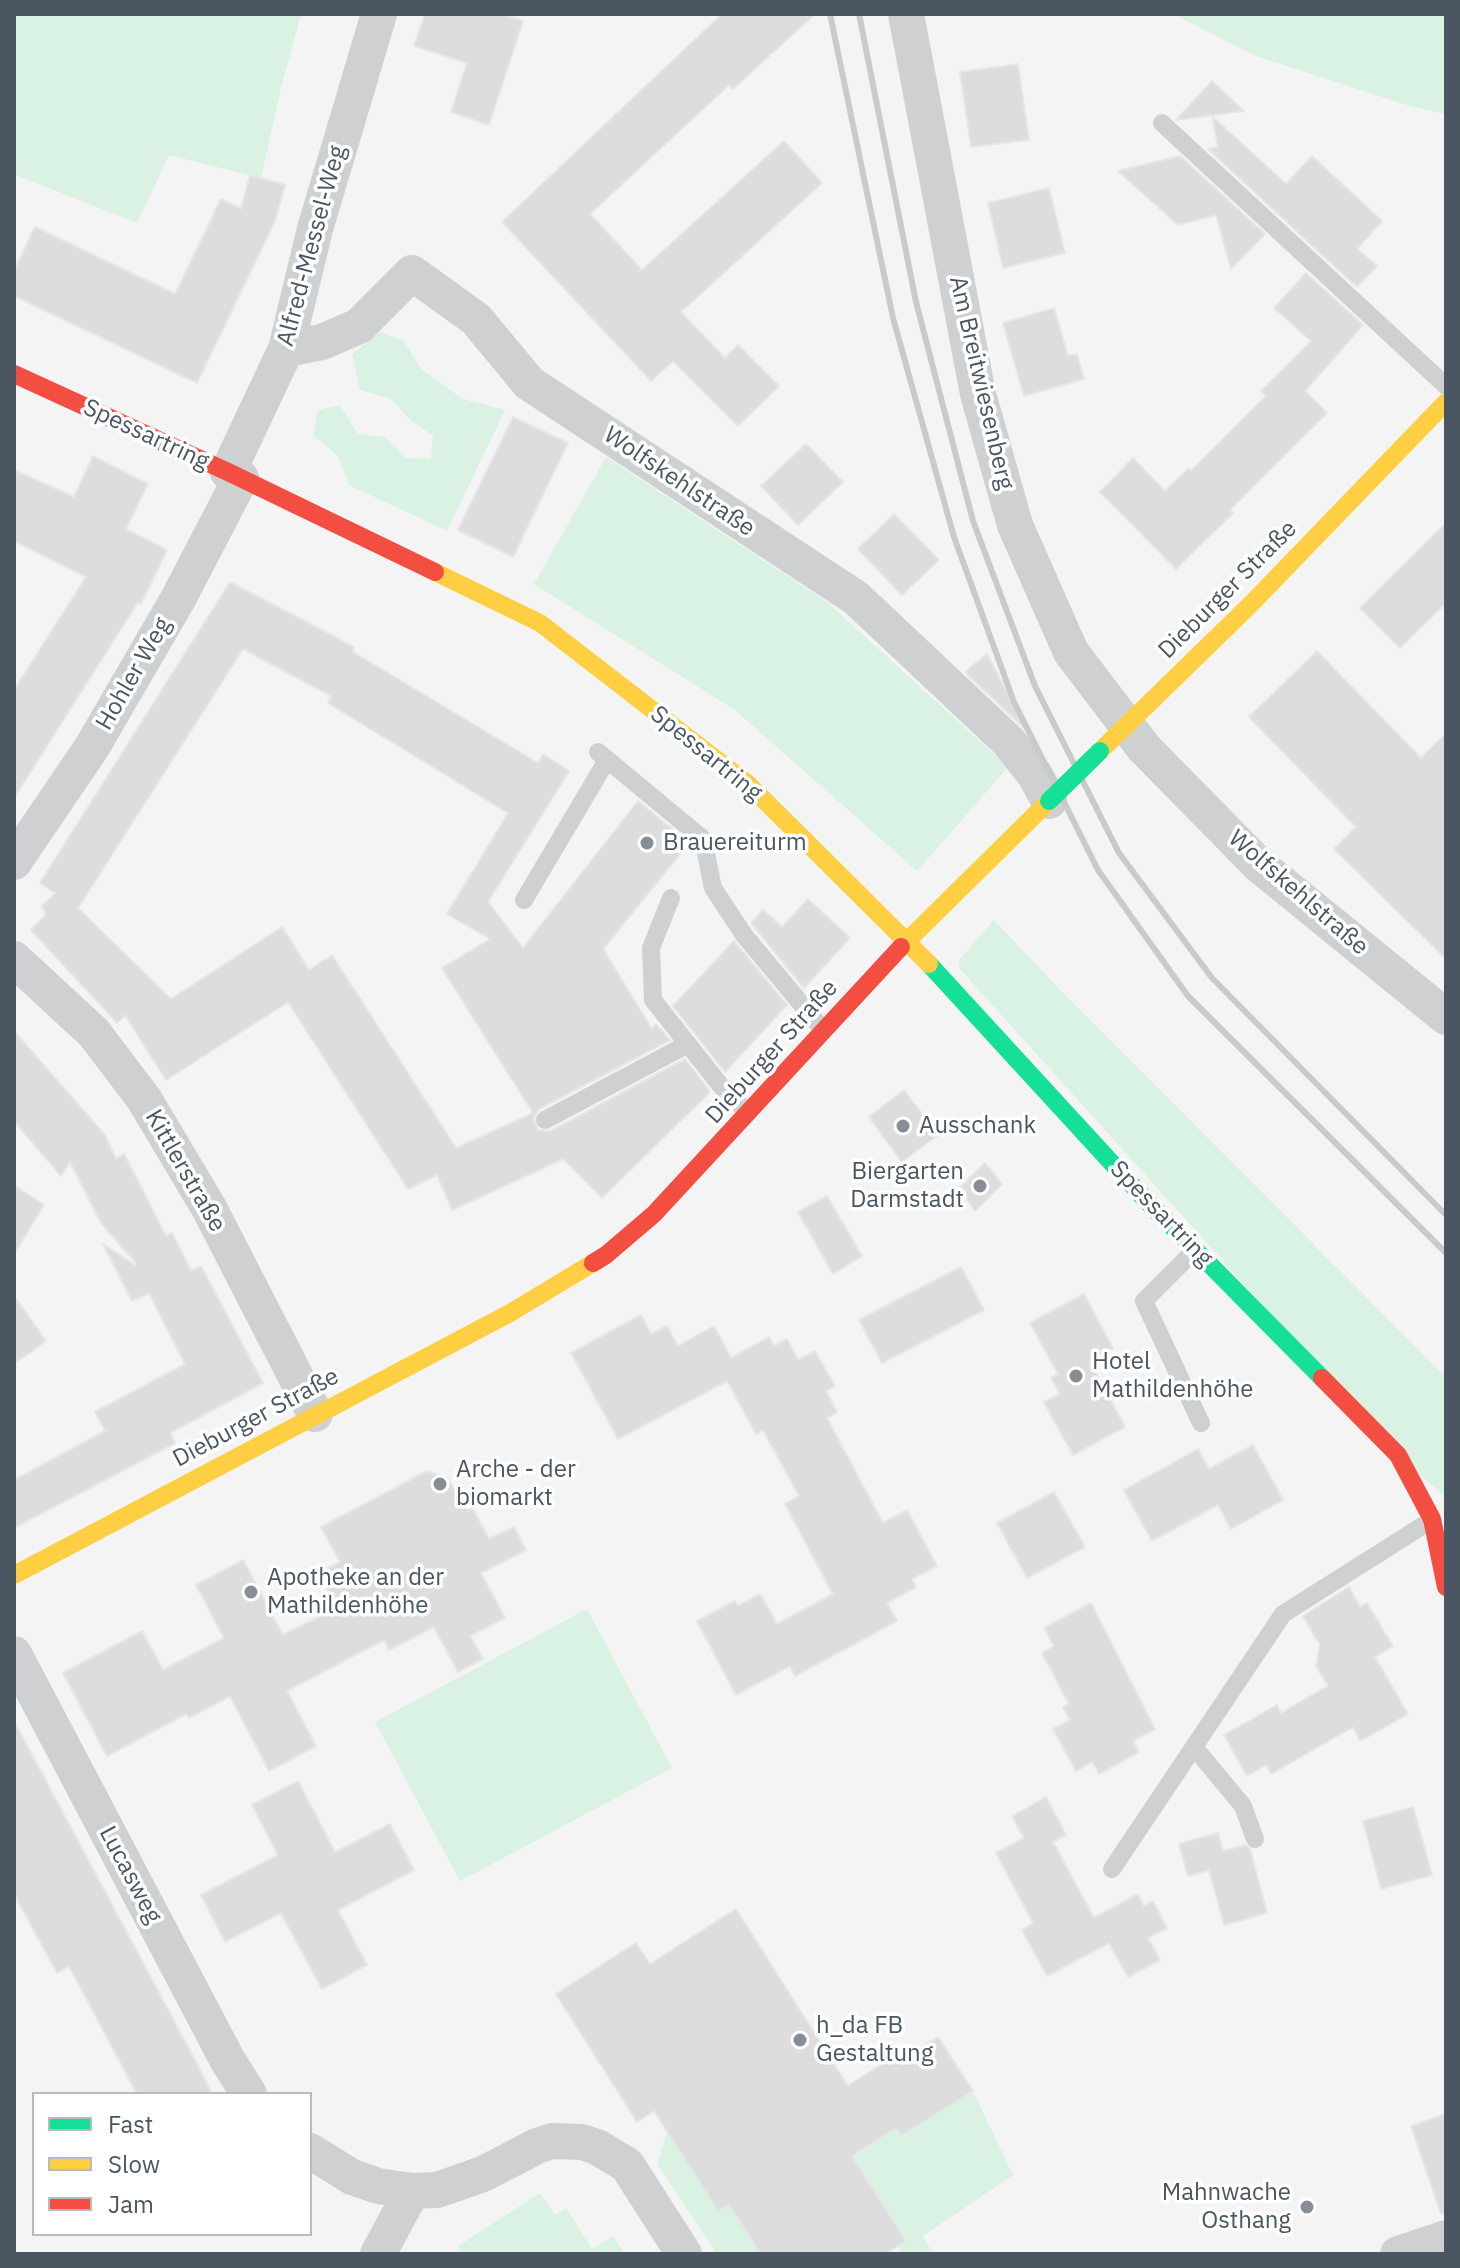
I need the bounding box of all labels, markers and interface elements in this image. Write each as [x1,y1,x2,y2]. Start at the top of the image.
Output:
street label: Alfred-Messel-Weg [271,142,353,350]
street label: Am Breitwiesenberg [942,274,1020,492]
street label: Spessartring [78,393,214,477]
street label: Wolfskehlstraße [598,421,760,543]
street label: Dieburger Straße [1153,515,1303,665]
street label: Hohler Weg [90,613,178,735]
street label: Spessartring [644,700,768,808]
street label: Wolfskehlstraße [1222,824,1374,962]
place label: Brauereiturm [663,829,807,857]
marker: Brauereiturm [638,834,656,852]
street label: Dieburger Straße [700,974,844,1130]
street label: Kittlerstraße [138,1105,232,1237]
place label: Ausschank [919,1112,1036,1140]
marker: Ausschank [894,1117,912,1135]
street label: Spessartring [1104,1155,1218,1273]
place label: Biergarten Darmstadt [850,1158,964,1214]
marker: Biergarten Darmstadt [971,1177,989,1195]
place label: Hotel Mathildenhöhe [1092,1348,1253,1404]
street label: Dieburger Straße [168,1362,344,1474]
marker: Hotel Mathildenhöhe [1067,1367,1085,1385]
place label: Arche - der biomarkt [456,1456,576,1512]
marker: Arche - der biomarkt [431,1475,449,1493]
place label: Apotheke an der Mathildenhöhe [267,1564,444,1620]
marker: Apotheke an der Mathildenhöhe [242,1583,260,1601]
street label: Lucasweg [92,1821,168,1929]
place label: h_da FB Gestaltung [816,2012,933,2068]
marker: h_da FB Gestaltung [791,2031,809,2049]
legend [32,2092,312,2236]
text: Fast [108,2108,153,2140]
text: Slow [108,2148,160,2180]
place label: Mahnwache Osthang [1162,2179,1291,2235]
text: Jam [108,2188,154,2220]
marker: Mahnwache Osthang [1298,2198,1316,2216]

